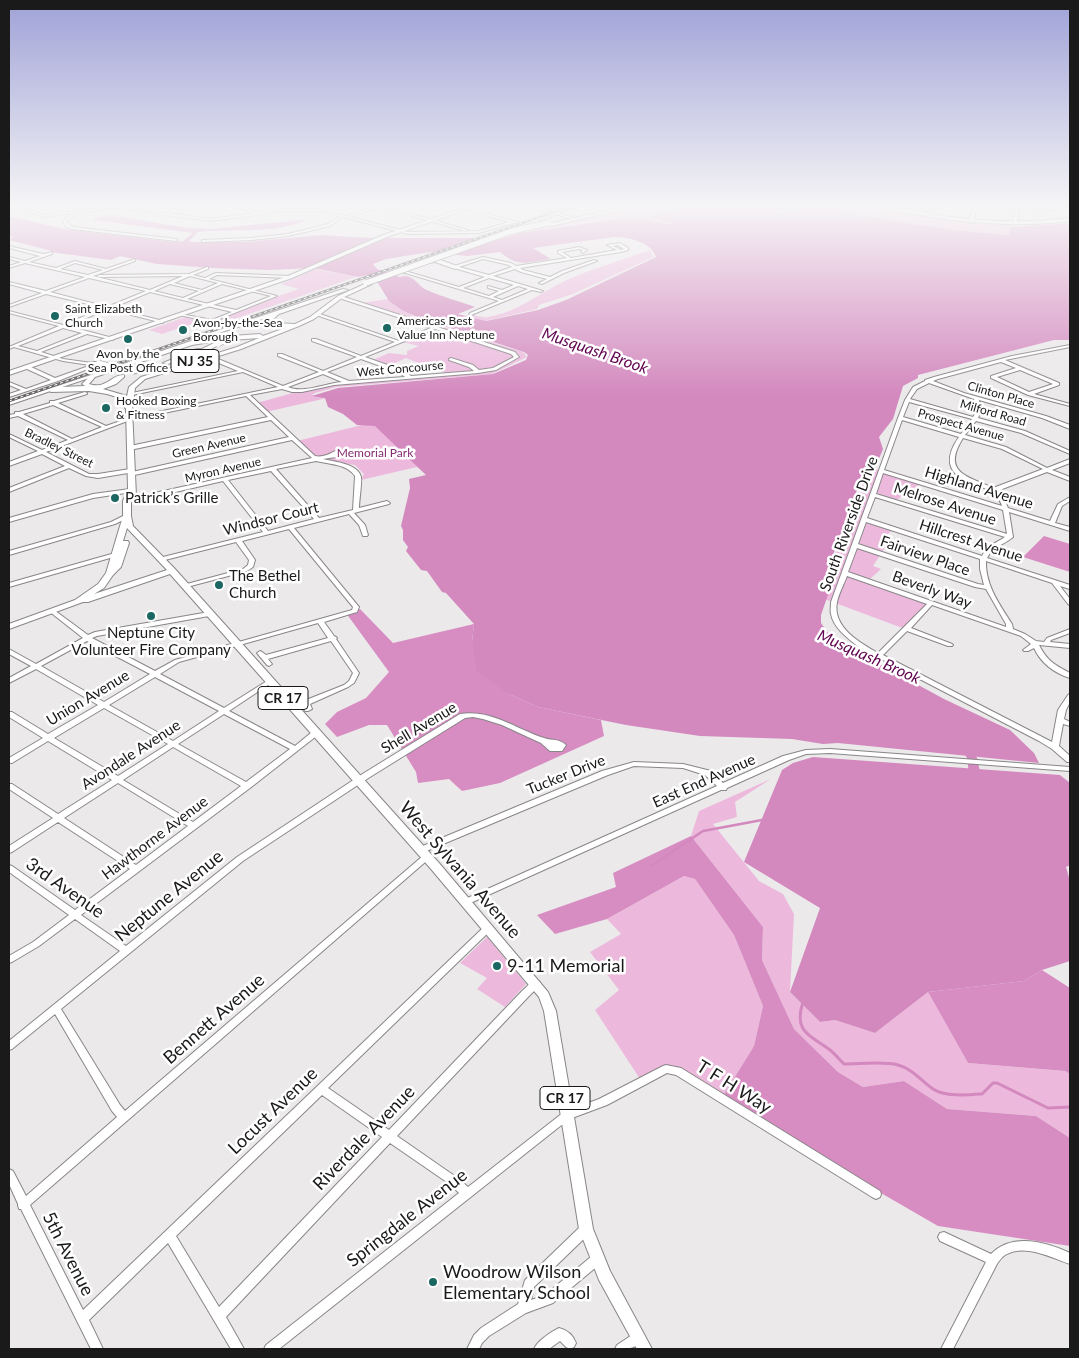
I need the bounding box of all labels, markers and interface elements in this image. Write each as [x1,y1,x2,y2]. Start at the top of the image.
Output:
place label: Saint Elizabeth Church [65,302,142,330]
marker: Saint Elizabeth Church [49,310,61,322]
place label: Americas Best Value Inn Neptune [397,314,495,342]
place label: Avon-by-the-Sea Borough [193,316,282,344]
marker: Americas Best Value Inn Neptune [381,322,393,334]
marker: Avon-by-the-Sea Borough [177,324,189,336]
water label: Musquash Brook [539,324,651,378]
marker: Avon by the Sea Post Office [122,333,134,345]
place label: Avon by the Sea Post Office [88,347,168,375]
road number: NJ 35 [171,350,219,372]
street label: West Concourse [356,358,444,380]
street label: Clinton Place [966,379,1036,411]
place label: Hooked Boxing & Fitness [116,394,196,422]
street label: Milford Road [958,397,1028,429]
marker: Hooked Boxing & Fitness [100,402,112,414]
street label: Prospect Avenue [916,406,1006,444]
street label: Bradley Street [22,425,96,471]
street label: Green Avenue [171,431,247,461]
park label: Memorial Park [337,446,413,460]
street label: Myron Avenue [184,454,262,486]
street label: South Riverside Drive [816,454,882,594]
street label: Highland Avenue [923,463,1035,513]
street label: Melrose Avenue [891,479,999,529]
place label: Patrick’s Grille [125,489,218,507]
marker: Patrick’s Grille [109,492,121,504]
street label: Windsor Court [221,498,321,540]
street label: Hillcrest Avenue [917,516,1025,566]
street label: Fairview Place [878,532,972,580]
place label: The Bethel Church [229,567,301,602]
street label: Beverly Way [890,567,974,613]
marker: The Bethel Church [213,579,225,591]
marker: Neptune City Volunteer Fire Company [145,610,157,622]
place label: Neptune City Volunteer Fire Company [71,624,231,659]
water label: Musquash Brook [814,626,924,688]
street label: Union Avenue [43,666,133,730]
road number: CR 17 [258,686,308,710]
street label: Shell Avenue [378,698,460,758]
street label: Avondale Avenue [78,716,184,794]
street label: East End Avenue [650,750,758,812]
street label: Tucker Drive [524,751,608,799]
street label: Hawthorne Avenue [99,792,211,884]
street label: West Sylvania Avenue [395,797,525,943]
street label: Neptune Avenue [110,846,228,946]
street label: 3rd Avenue [22,853,108,923]
place label: 9-11 Memorial [507,955,625,977]
marker: 9-11 Memorial [491,960,503,972]
street label: Bennett Avenue [159,969,269,1069]
street label: T F H Way [693,1056,775,1118]
street label: Locust Avenue [224,1063,322,1159]
street label: Riverdale Avenue [309,1081,419,1195]
road number: CR 17 [540,1086,590,1110]
street label: Springdale Avenue [343,1164,471,1272]
street label: 5th Avenue [38,1208,98,1300]
place label: Woodrow Wilson Elementary School [443,1261,590,1304]
marker: Woodrow Wilson Elementary School [427,1276,439,1288]

